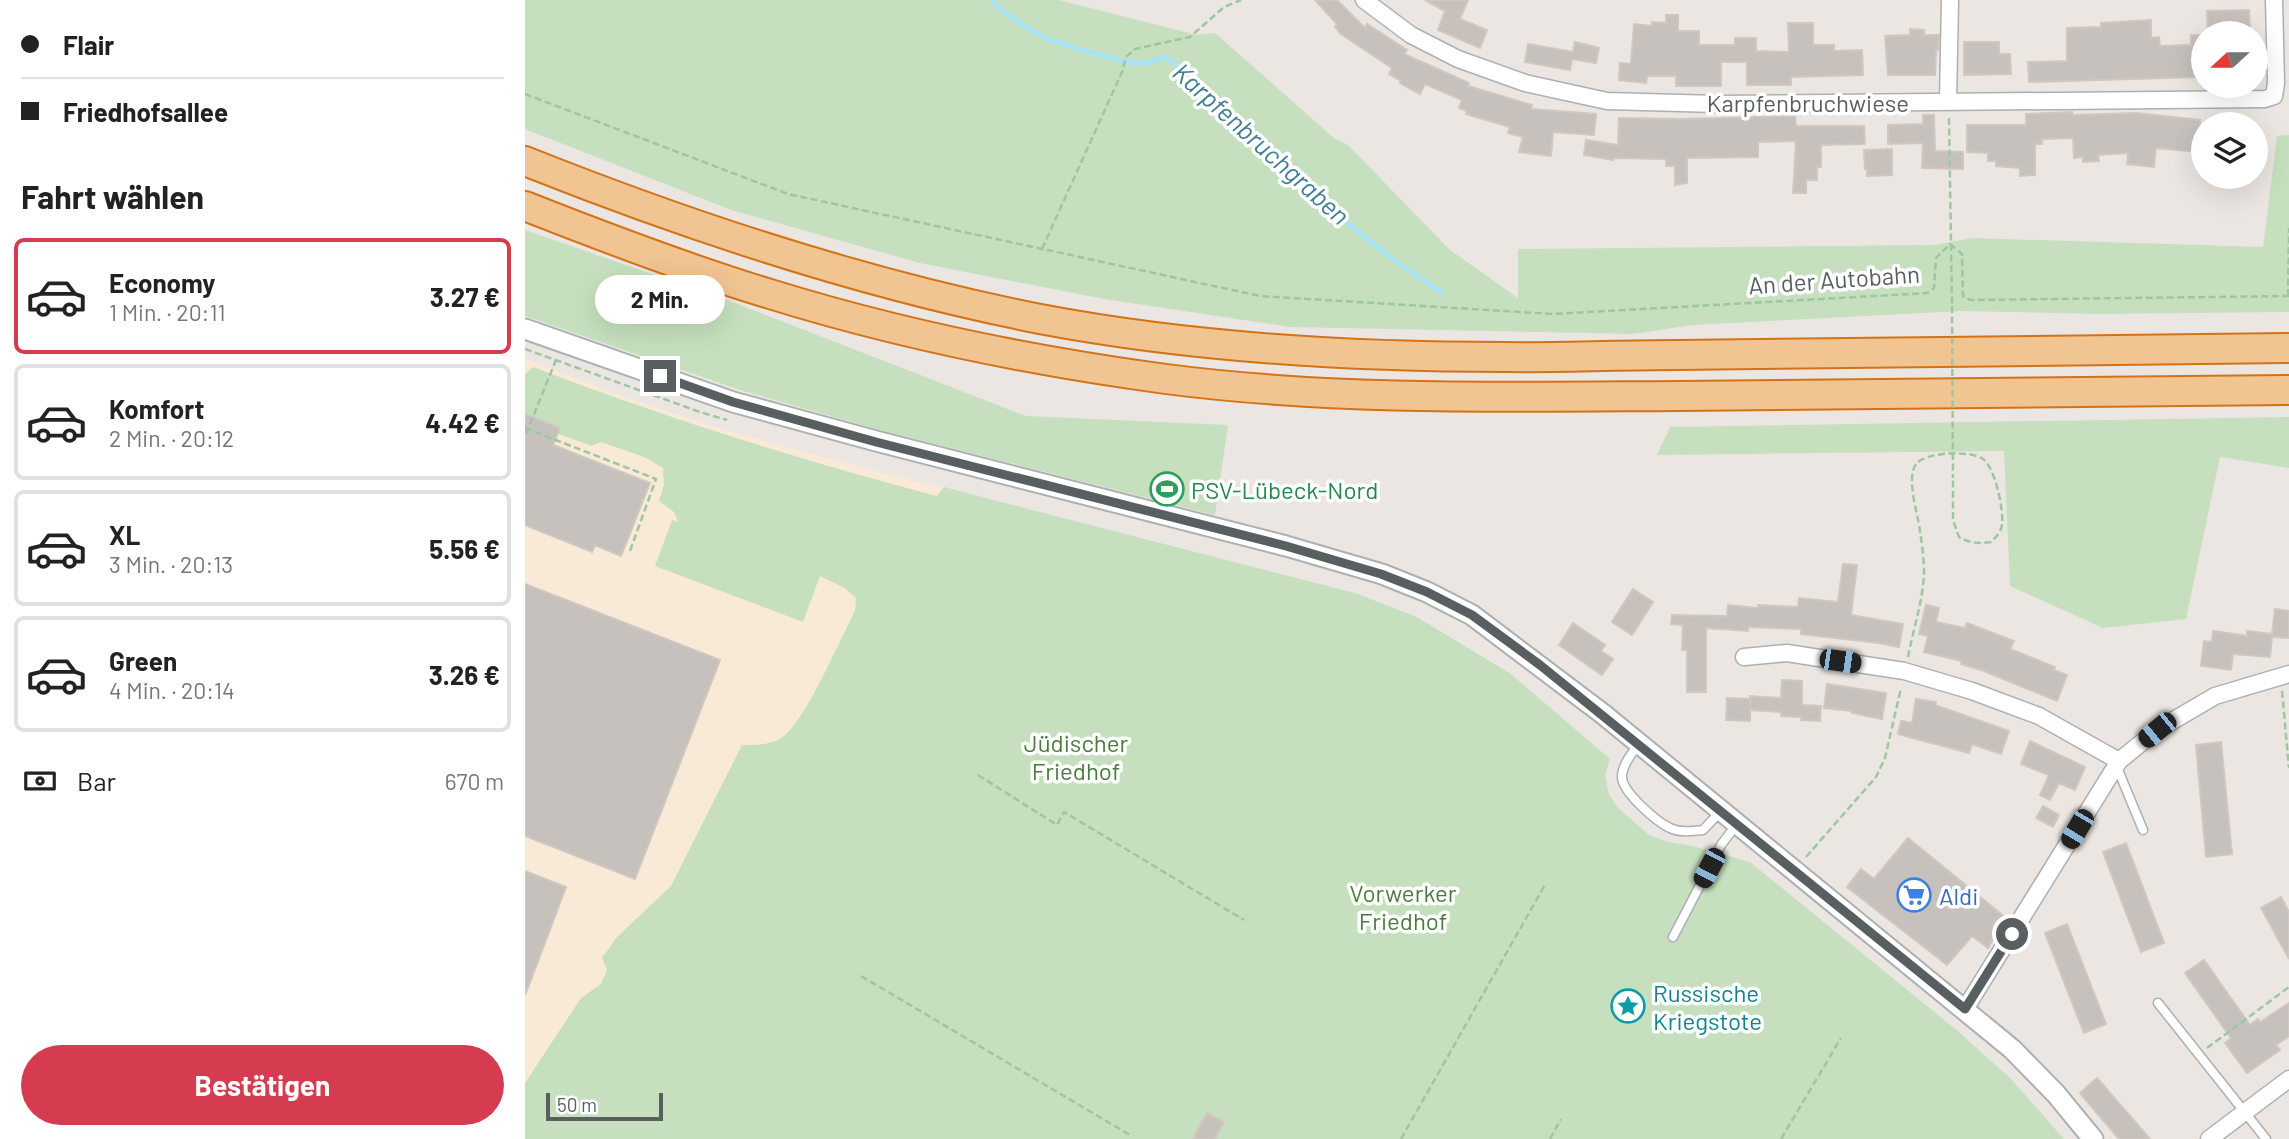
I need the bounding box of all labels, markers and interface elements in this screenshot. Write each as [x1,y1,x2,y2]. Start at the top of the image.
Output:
north arrow [2191,21,2268,98]
map controls [2191,21,2268,189]
text: Flair [63,29,114,60]
water label: Karpfenbruchgraben [1167,56,1357,230]
street label: Karpfenbruchwiese [1707,88,1909,117]
text: Friedhofsallee [63,96,228,127]
button: layers [2191,112,2268,189]
text: Fahrt wählen [21,177,204,215]
street label: An der Autobahn [1747,259,1921,299]
icon: car [25,265,88,328]
text: Economy [109,267,215,298]
callout: 2 Min. [595,274,725,324]
text: 3.27 € [430,281,500,312]
text: 2 Min. [631,285,689,313]
text: 1 Min. · 20:11 [109,298,226,326]
route end [644,360,676,392]
icon: car [25,391,88,454]
text: Komfort [109,393,204,424]
text: 4.42 € [425,407,500,438]
text: 2 Min. · 20:12 [109,424,234,452]
sports icon: PSV-Lübeck-Nord [1148,470,1186,508]
place label: PSV-Lübeck-Nord [1191,475,1378,504]
icon: car [25,517,88,580]
text: XL [109,519,140,550]
text: 5.56 € [429,533,500,564]
text: 3 Min. · 20:13 [109,550,233,578]
icon: car [25,643,88,706]
text: Green [109,645,177,676]
car [1818,648,1863,674]
text: 3.26 € [429,659,500,690]
text: 4 Min. · 20:14 [109,676,235,704]
car [2135,709,2180,751]
park label: Jüdischer Friedhof [1024,728,1128,785]
icon: cash [21,762,59,800]
text: Bar [77,765,116,796]
text: 670 m [445,767,504,795]
car [2058,806,2097,852]
car [1690,845,1729,891]
supermarket icon: Aldi [1895,876,1933,914]
park label: Vorwerker Friedhof [1350,878,1457,935]
place label: Aldi [1939,881,1978,910]
route start [1996,918,2028,950]
place label: Russische Kriegstote [1653,978,1762,1035]
place icon: Russische Kriegstote [1609,987,1647,1025]
button: Bestätigen [21,1045,504,1125]
scale bar [546,1090,663,1122]
text: 50 m [557,1093,597,1116]

